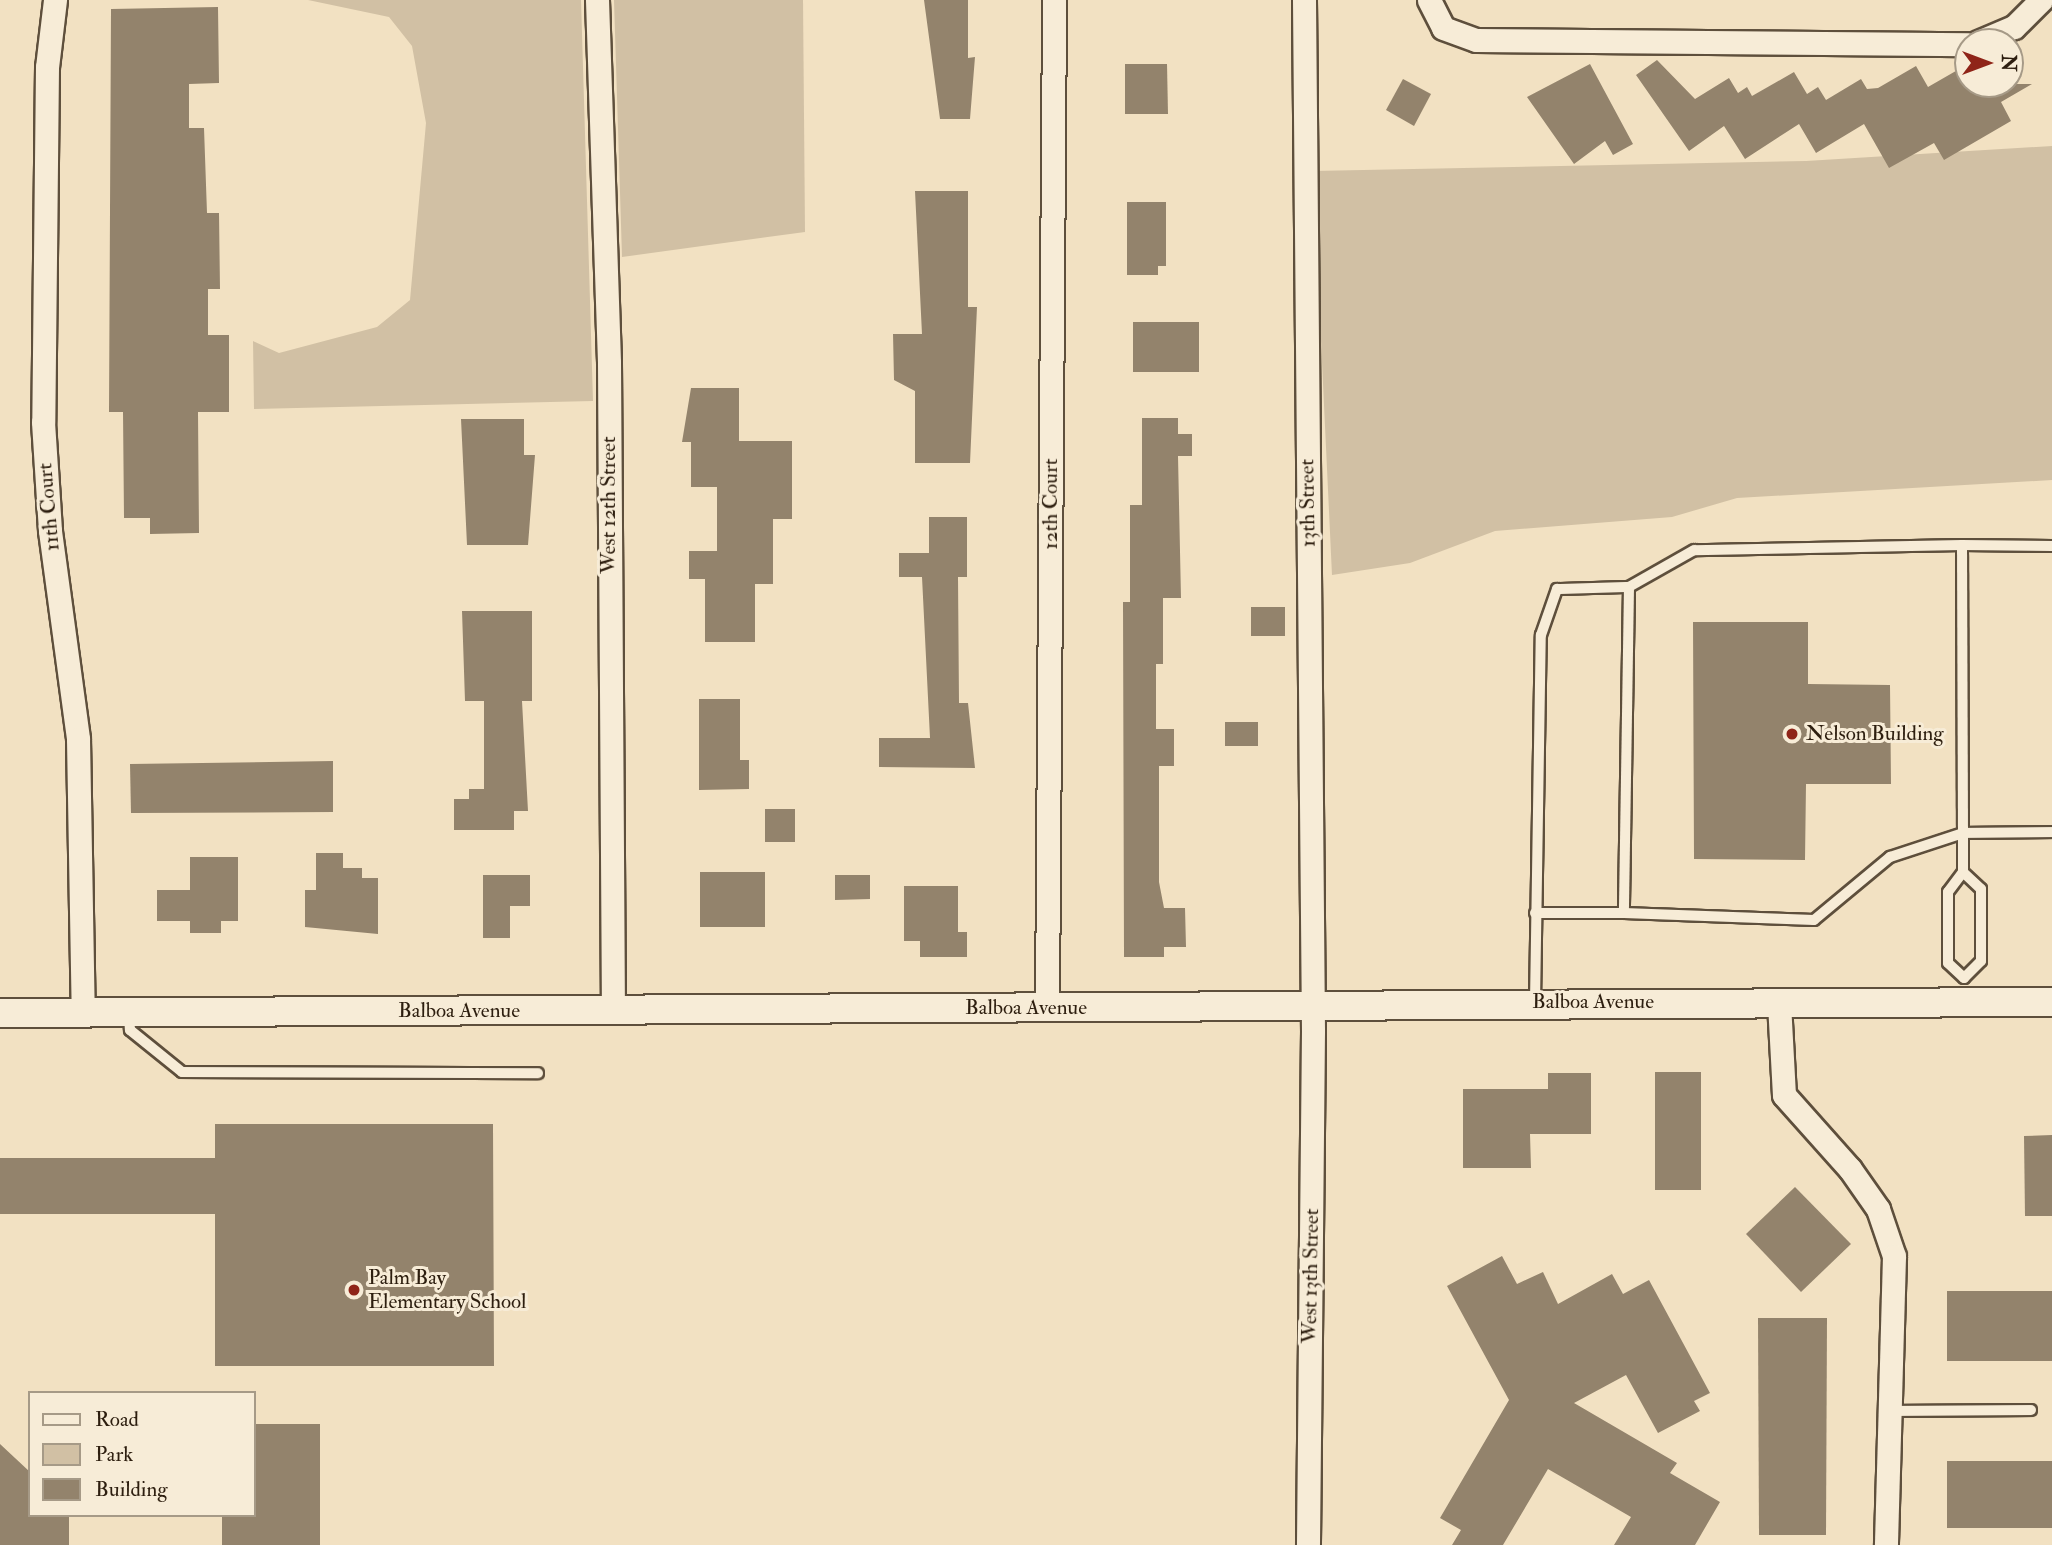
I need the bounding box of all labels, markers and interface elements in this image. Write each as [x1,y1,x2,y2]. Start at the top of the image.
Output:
north arrow [1954,28,2024,98]
text: N [1996,54,2020,72]
street label: West 12th Street [596,436,622,574]
street label: 12th Court [1038,458,1064,550]
street label: 13th Street [1295,459,1321,547]
street label: 11th Court [33,462,65,552]
place label: Nelson Building [1806,721,1944,747]
marker: Nelson Building [1784,726,1800,742]
street label: Balboa Avenue [1532,989,1654,1015]
street label: Balboa Avenue [965,995,1087,1021]
street label: Balboa Avenue [398,998,520,1024]
street label: West 13th Street [1297,1208,1325,1344]
place label: Palm Bay Elementary School [368,1265,526,1315]
marker: Palm Bay Elementary School [346,1282,362,1298]
legend [28,1391,256,1517]
text: Road [95,1406,139,1433]
text: Park [95,1441,133,1468]
text: Building [95,1476,168,1503]

